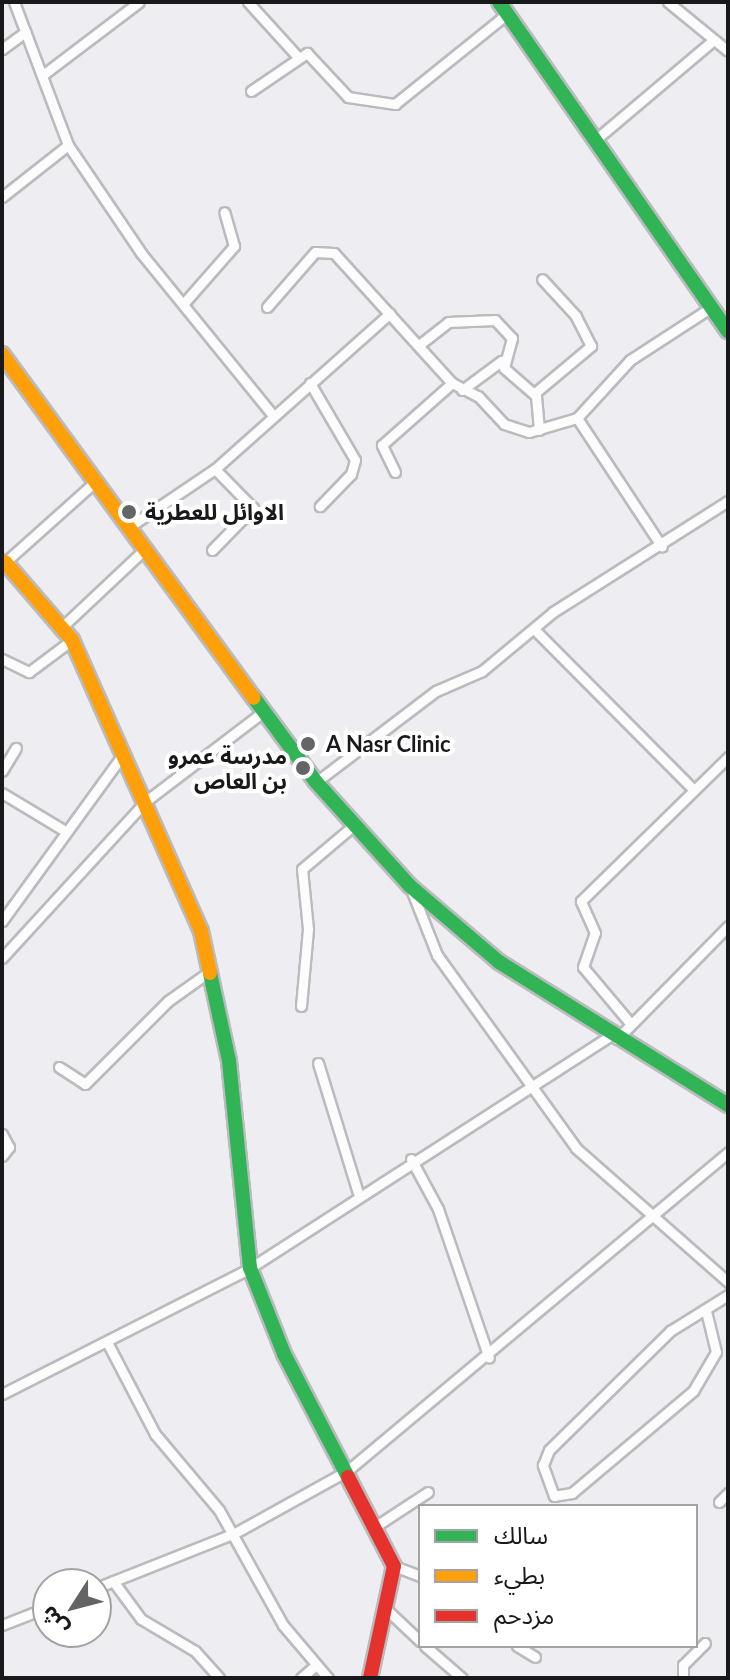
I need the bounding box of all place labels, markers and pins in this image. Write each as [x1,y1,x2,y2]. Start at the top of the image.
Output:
place label: الاوائل للعطرية [145,499,284,525]
marker: الاوائل للعطرية [120,503,138,521]
place label: A Nasr Clinic [326,731,452,757]
marker: A Nasr Clinic [297,733,319,755]
place label: مدرسة عمرو بن العاص [168,742,287,794]
marker: مدرسة عمرو بن العاص [294,759,312,777]

